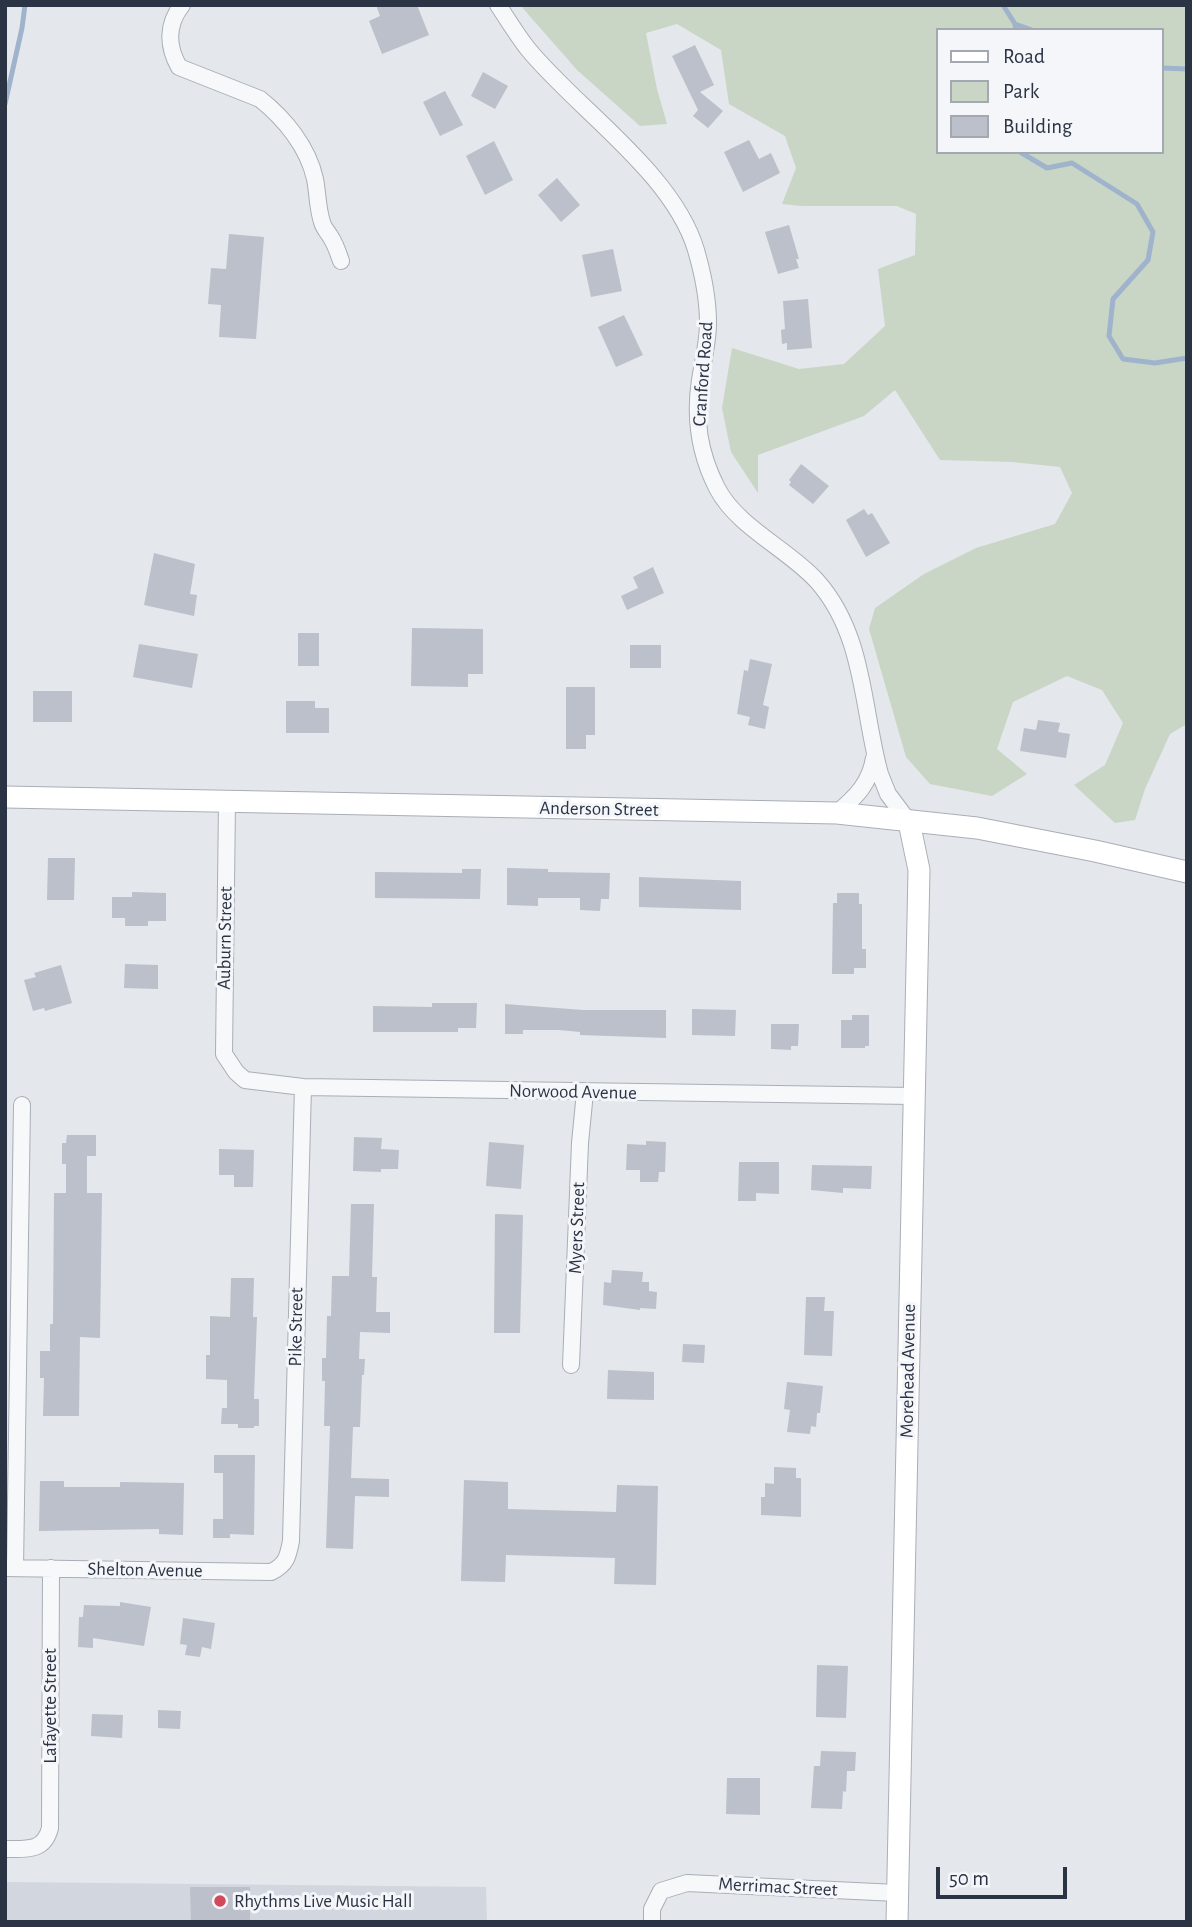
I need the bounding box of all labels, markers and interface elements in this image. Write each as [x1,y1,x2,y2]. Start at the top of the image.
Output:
legend [936,28,1164,154]
text: Road [1003,46,1045,67]
text: Park [1003,81,1039,102]
text: Building [1003,116,1072,137]
street label: Cranford Road [688,321,718,427]
street label: Anderson Street [539,797,659,821]
street label: Auburn Street [213,886,237,990]
street label: Norwood Avenue [509,1079,637,1105]
street label: Myers Street [564,1181,590,1275]
street label: Pike Street [284,1287,308,1367]
street label: Morehead Avenue [895,1304,921,1438]
street label: Shelton Avenue [87,1558,203,1582]
street label: Lafayette Street [39,1648,61,1764]
scale bar [940,1854,1071,1898]
text: 50 m [949,1868,989,1889]
street label: Merrimac Street [718,1872,838,1902]
place label: Rhythms Live Music Hall [234,1890,412,1912]
marker: Rhythms Live Music Hall [212,1893,228,1909]

